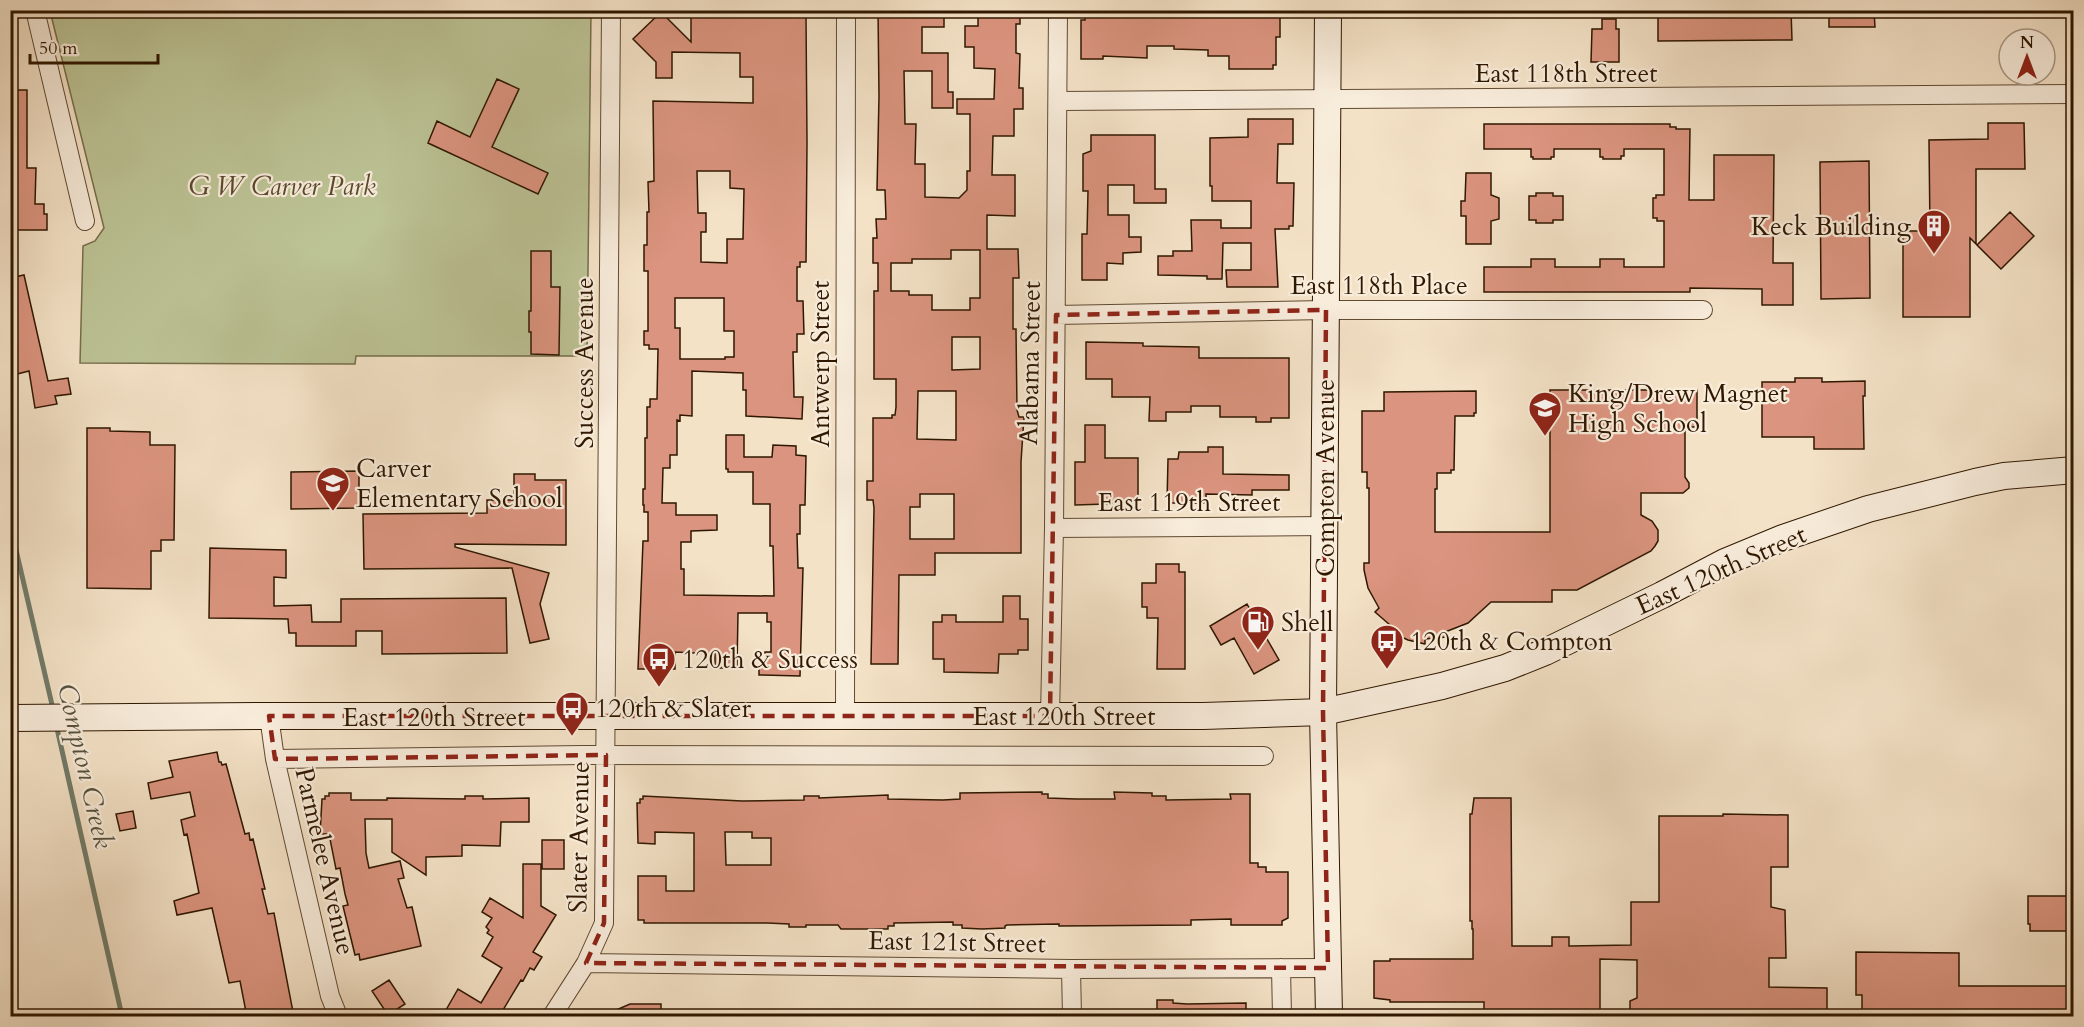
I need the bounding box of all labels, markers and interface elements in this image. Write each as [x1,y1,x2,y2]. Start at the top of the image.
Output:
scale bar [30,27,158,65]
north arrow [1997,27,2057,87]
text: N [2020,32,2034,54]
text: 50 m [39,36,78,61]
street label: East 118th Street [1474,56,1658,91]
park label: G W Carver Park [188,169,376,204]
building icon: Keck Building [1916,208,1952,255]
place label: Keck Building [1751,209,1911,244]
street label: East 118th Place [1290,268,1468,303]
street label: Success Avenue [567,277,602,449]
street label: Antwerp Street [803,281,838,448]
street label: Alabama Street [1011,281,1049,445]
place label: King/Drew Magnet High School [1568,376,1788,441]
street label: Compton Avenue [1308,379,1343,577]
school or university icon: King/Drew Magnet High School [1527,390,1563,437]
place label: Carver Elementary School [356,451,563,516]
school or university icon: Carver Elementary School [315,465,351,512]
street label: East 119th Street [1097,485,1281,520]
street label: East 120th Street [1630,517,1812,623]
fuel station icon: Shell [1240,604,1276,651]
place label: Shell [1281,605,1334,640]
bus stop icon: 120th & Compton [1369,623,1405,670]
place label: 120th & Compton [1410,624,1613,659]
bus stop icon: 120th & Success [641,641,677,688]
place label: 120th & Success [682,642,858,677]
water label: Compton Creek [48,680,122,853]
bus stop icon: 120th & Slater [554,690,590,737]
place label: 120th & Slater [595,691,752,726]
street label: East 120th Street [972,699,1156,734]
street label: East 120th Street [342,700,526,735]
street label: Slater Avenue [560,761,598,913]
street label: Parmelee Avenue [286,764,364,958]
street label: East 121st Street [868,923,1046,961]

